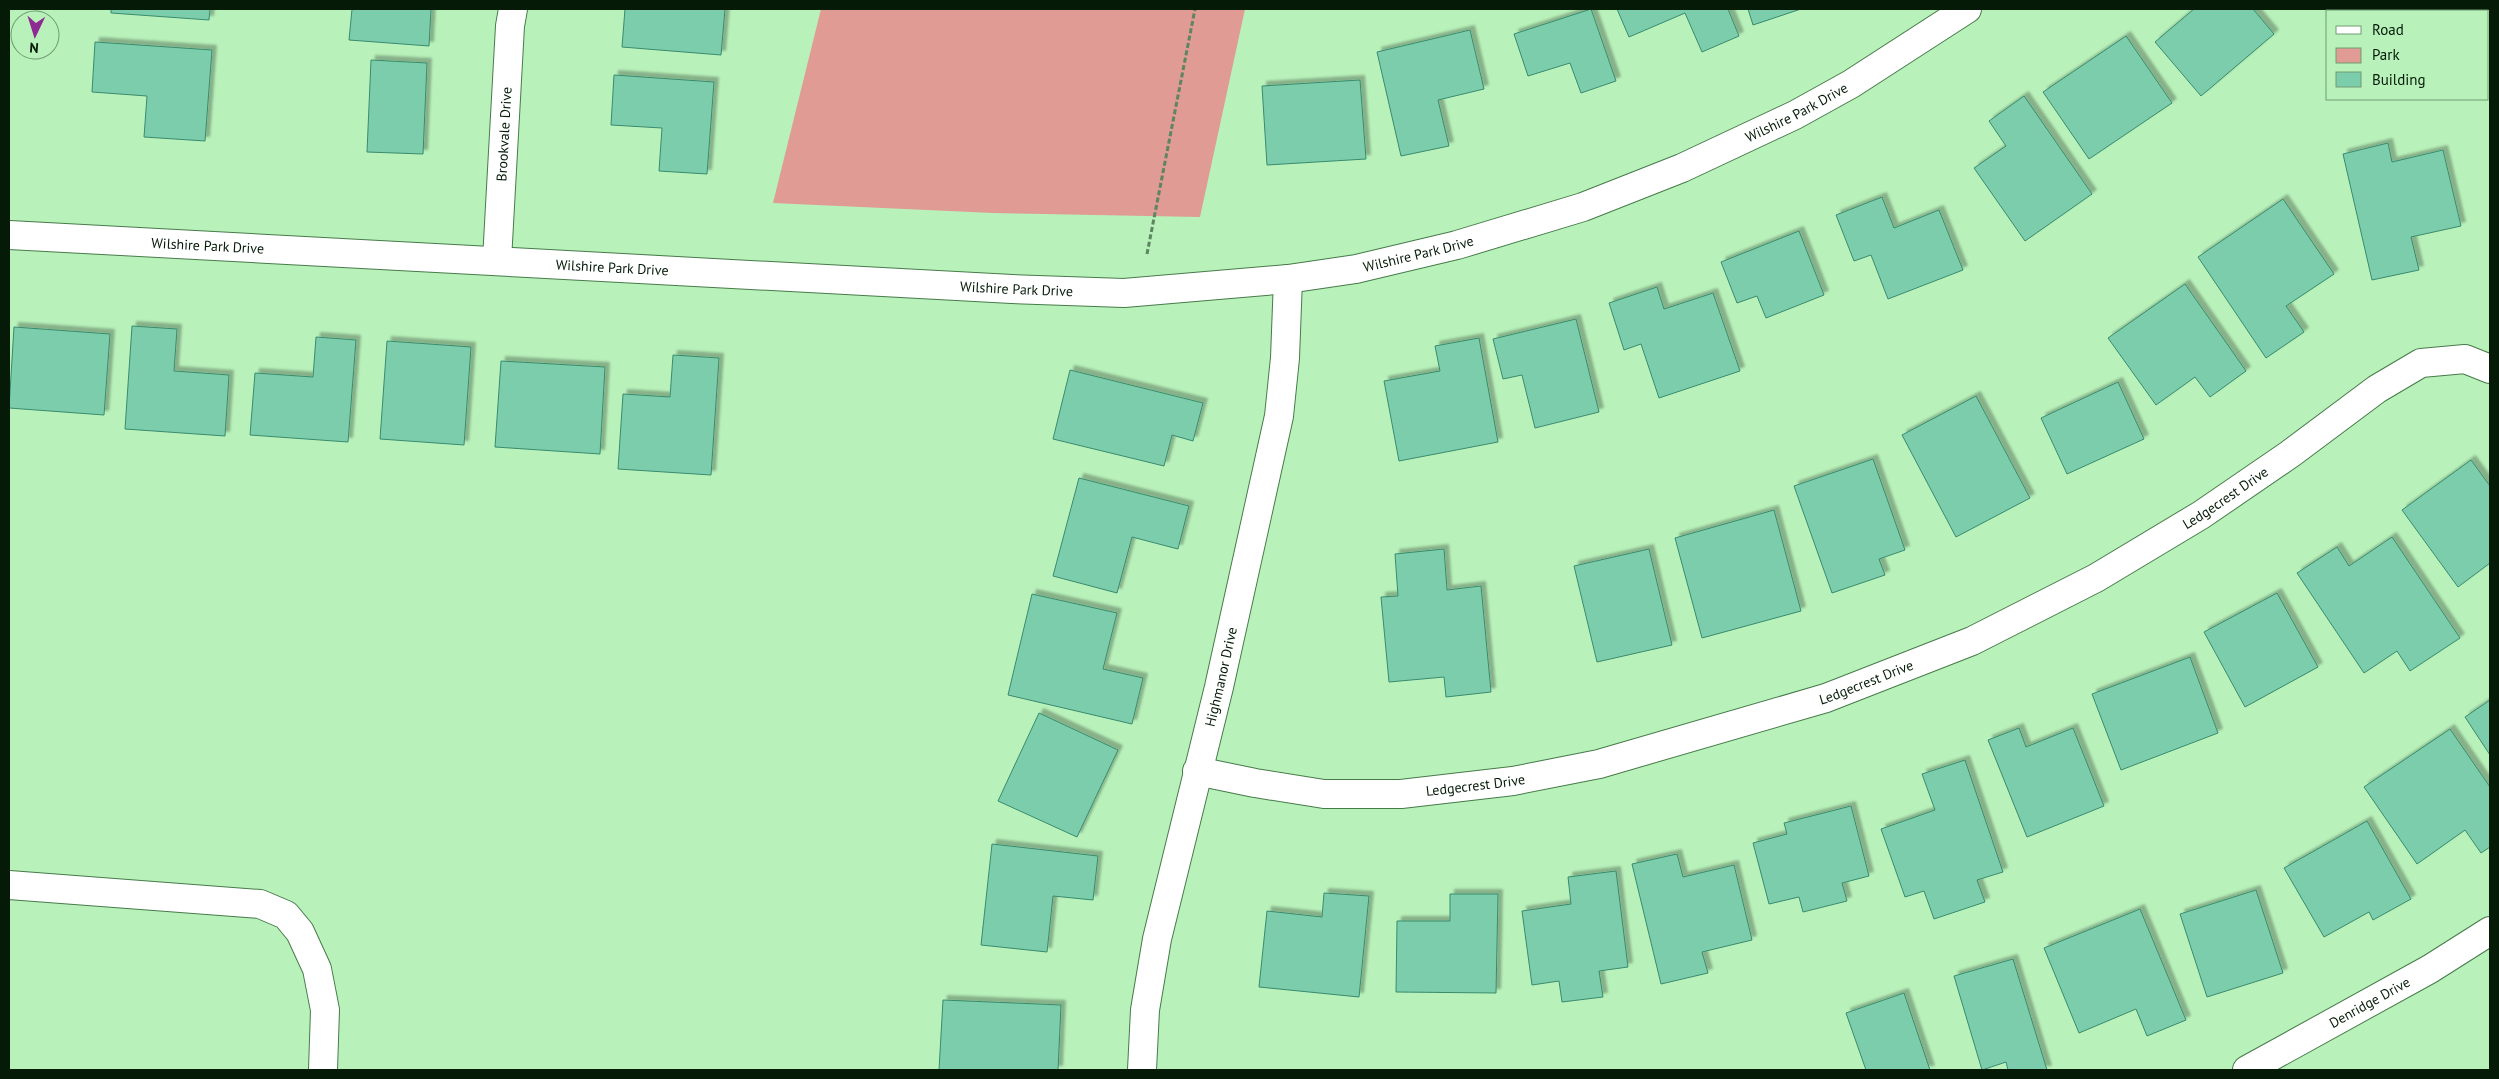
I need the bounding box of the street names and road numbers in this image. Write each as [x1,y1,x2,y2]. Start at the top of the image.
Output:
street label: Wilshire Park Drive [1742,79,1851,146]
street label: Brookvale Drive [492,86,516,182]
street label: Wilshire Park Drive [1361,232,1476,276]
street label: Wilshire Park Drive [151,234,265,258]
street label: Wilshire Park Drive [555,255,669,279]
street label: Wilshire Park Drive [960,277,1073,300]
street label: Ledgecrest Drive [2179,463,2272,533]
street label: Highmanor Drive [1201,625,1241,728]
street label: Ledgecrest Drive [1817,656,1916,709]
street label: Ledgecrest Drive [1425,770,1526,800]
street label: Denridge Drive [2326,973,2413,1032]

